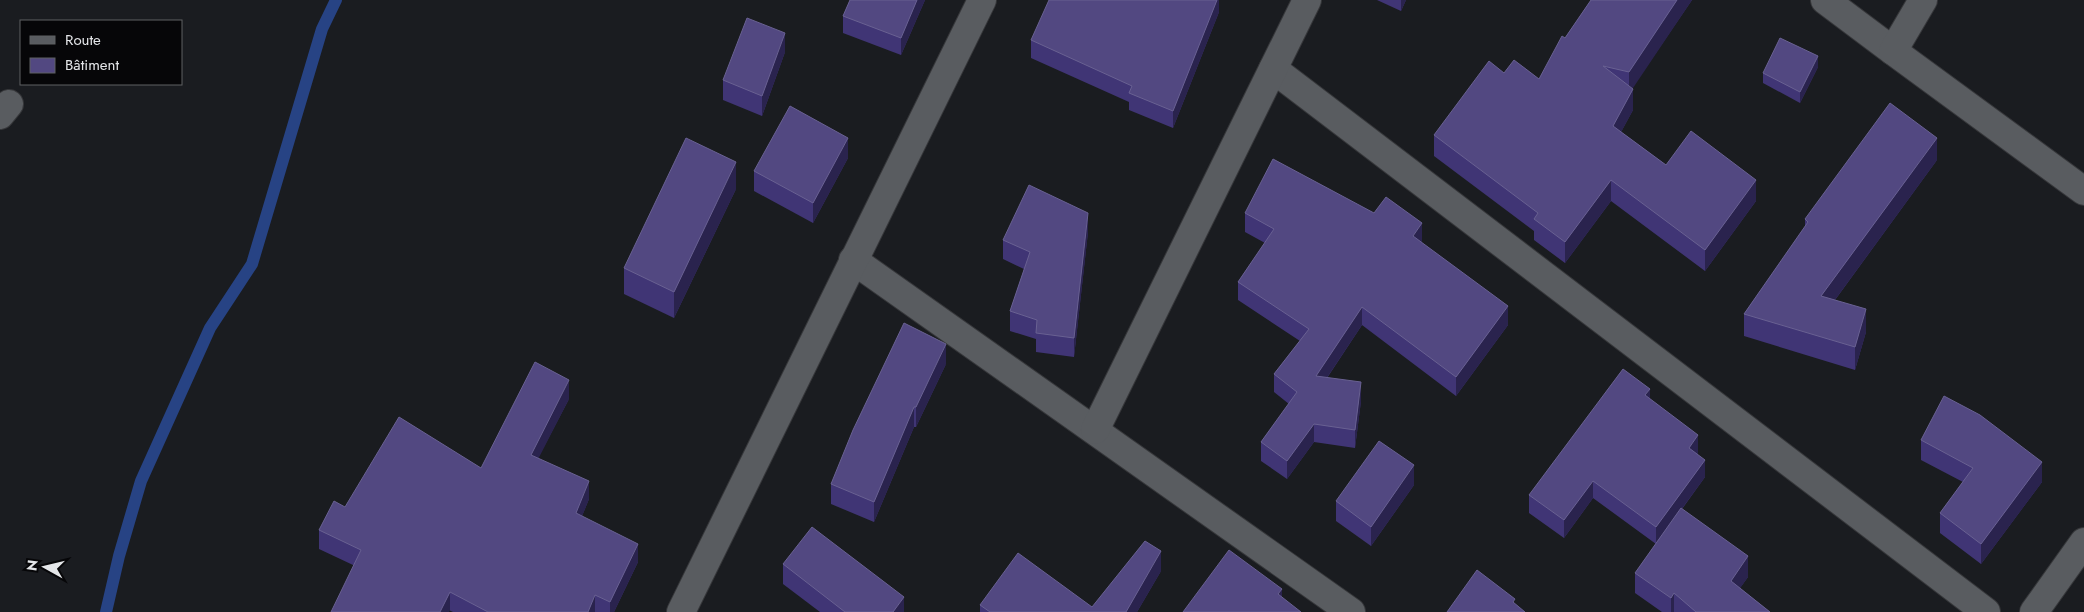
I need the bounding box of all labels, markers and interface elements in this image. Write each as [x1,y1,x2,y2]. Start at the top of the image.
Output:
legend [20,20,182,85]
text: Route [65,29,101,51]
text: Bâtiment [65,54,119,76]
north arrow [20,542,70,592]
text: N [21,558,43,572]

